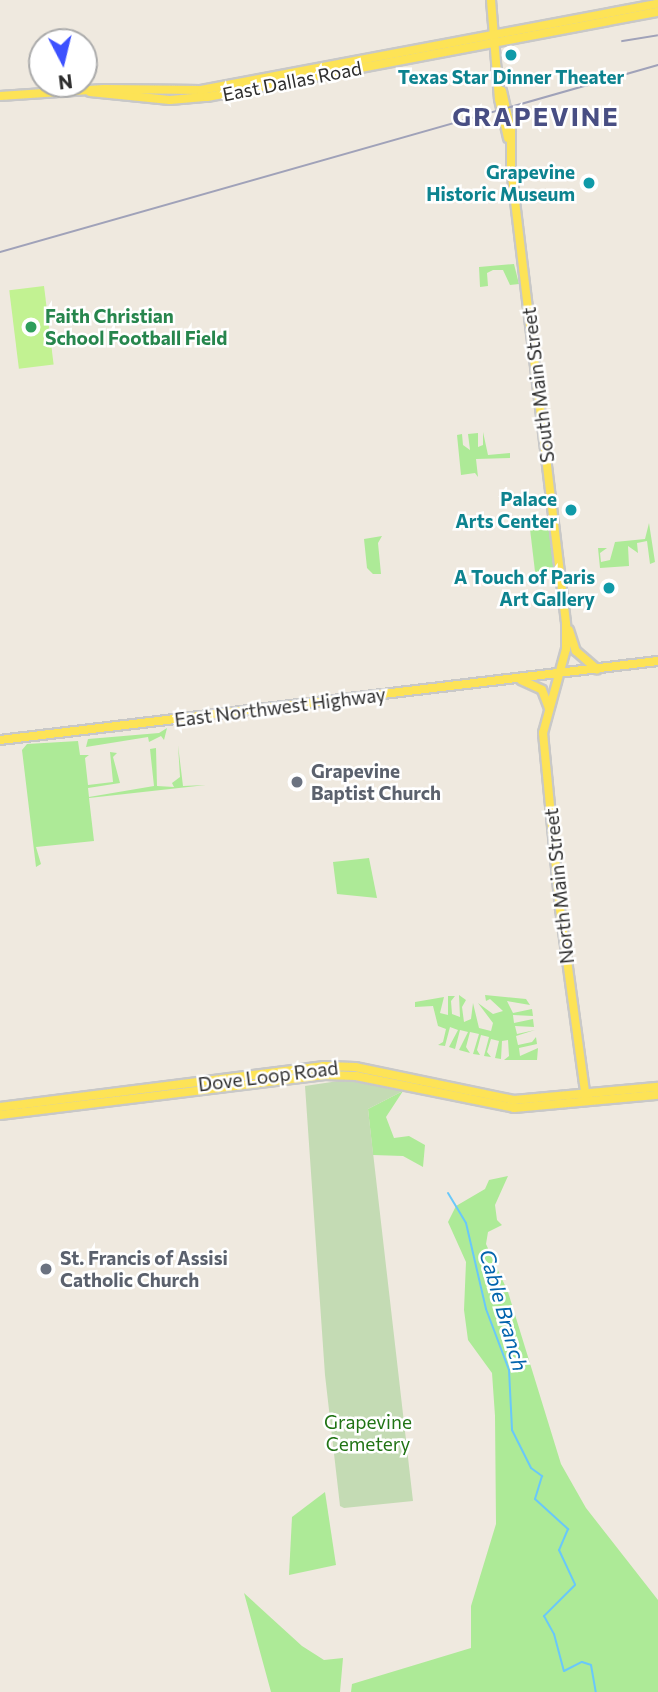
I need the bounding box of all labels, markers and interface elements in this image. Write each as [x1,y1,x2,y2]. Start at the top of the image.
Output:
north arrow [28,28,98,98]
marker: Texas Star Dinner Theater [503,47,519,63]
street label: East Dallas Road [220,56,364,106]
place label: Texas Star Dinner Theater [398,66,624,88]
text: N [57,70,74,95]
district label: GRAPEVINE [453,100,619,132]
place label: Grapevine Historic Museum [426,161,575,205]
marker: Grapevine Historic Museum [581,175,597,191]
place label: Faith Christian School Football Field [45,305,227,349]
street label: South Main Street [517,306,559,464]
marker: Faith Christian School Football Field [23,319,39,335]
place label: Palace Arts Center [455,488,557,532]
marker: Palace Arts Center [563,502,579,518]
place label: A Touch of Paris Art Gallery [454,566,595,610]
marker: A Touch of Paris Art Gallery [601,580,617,596]
street label: East Northwest Highway [173,683,387,731]
place label: Grapevine Baptist Church [311,760,441,804]
marker: Grapevine Baptist Church [289,774,305,790]
street label: North Main Street [539,807,579,965]
street label: Dove Loop Road [197,1056,339,1096]
water label: Cable Branch [475,1246,533,1374]
place label: St. Francis of Assisi Catholic Church [60,1247,228,1291]
marker: St. Francis of Assisi Catholic Church [38,1261,54,1277]
park label: Grapevine Cemetery [324,1411,412,1455]

